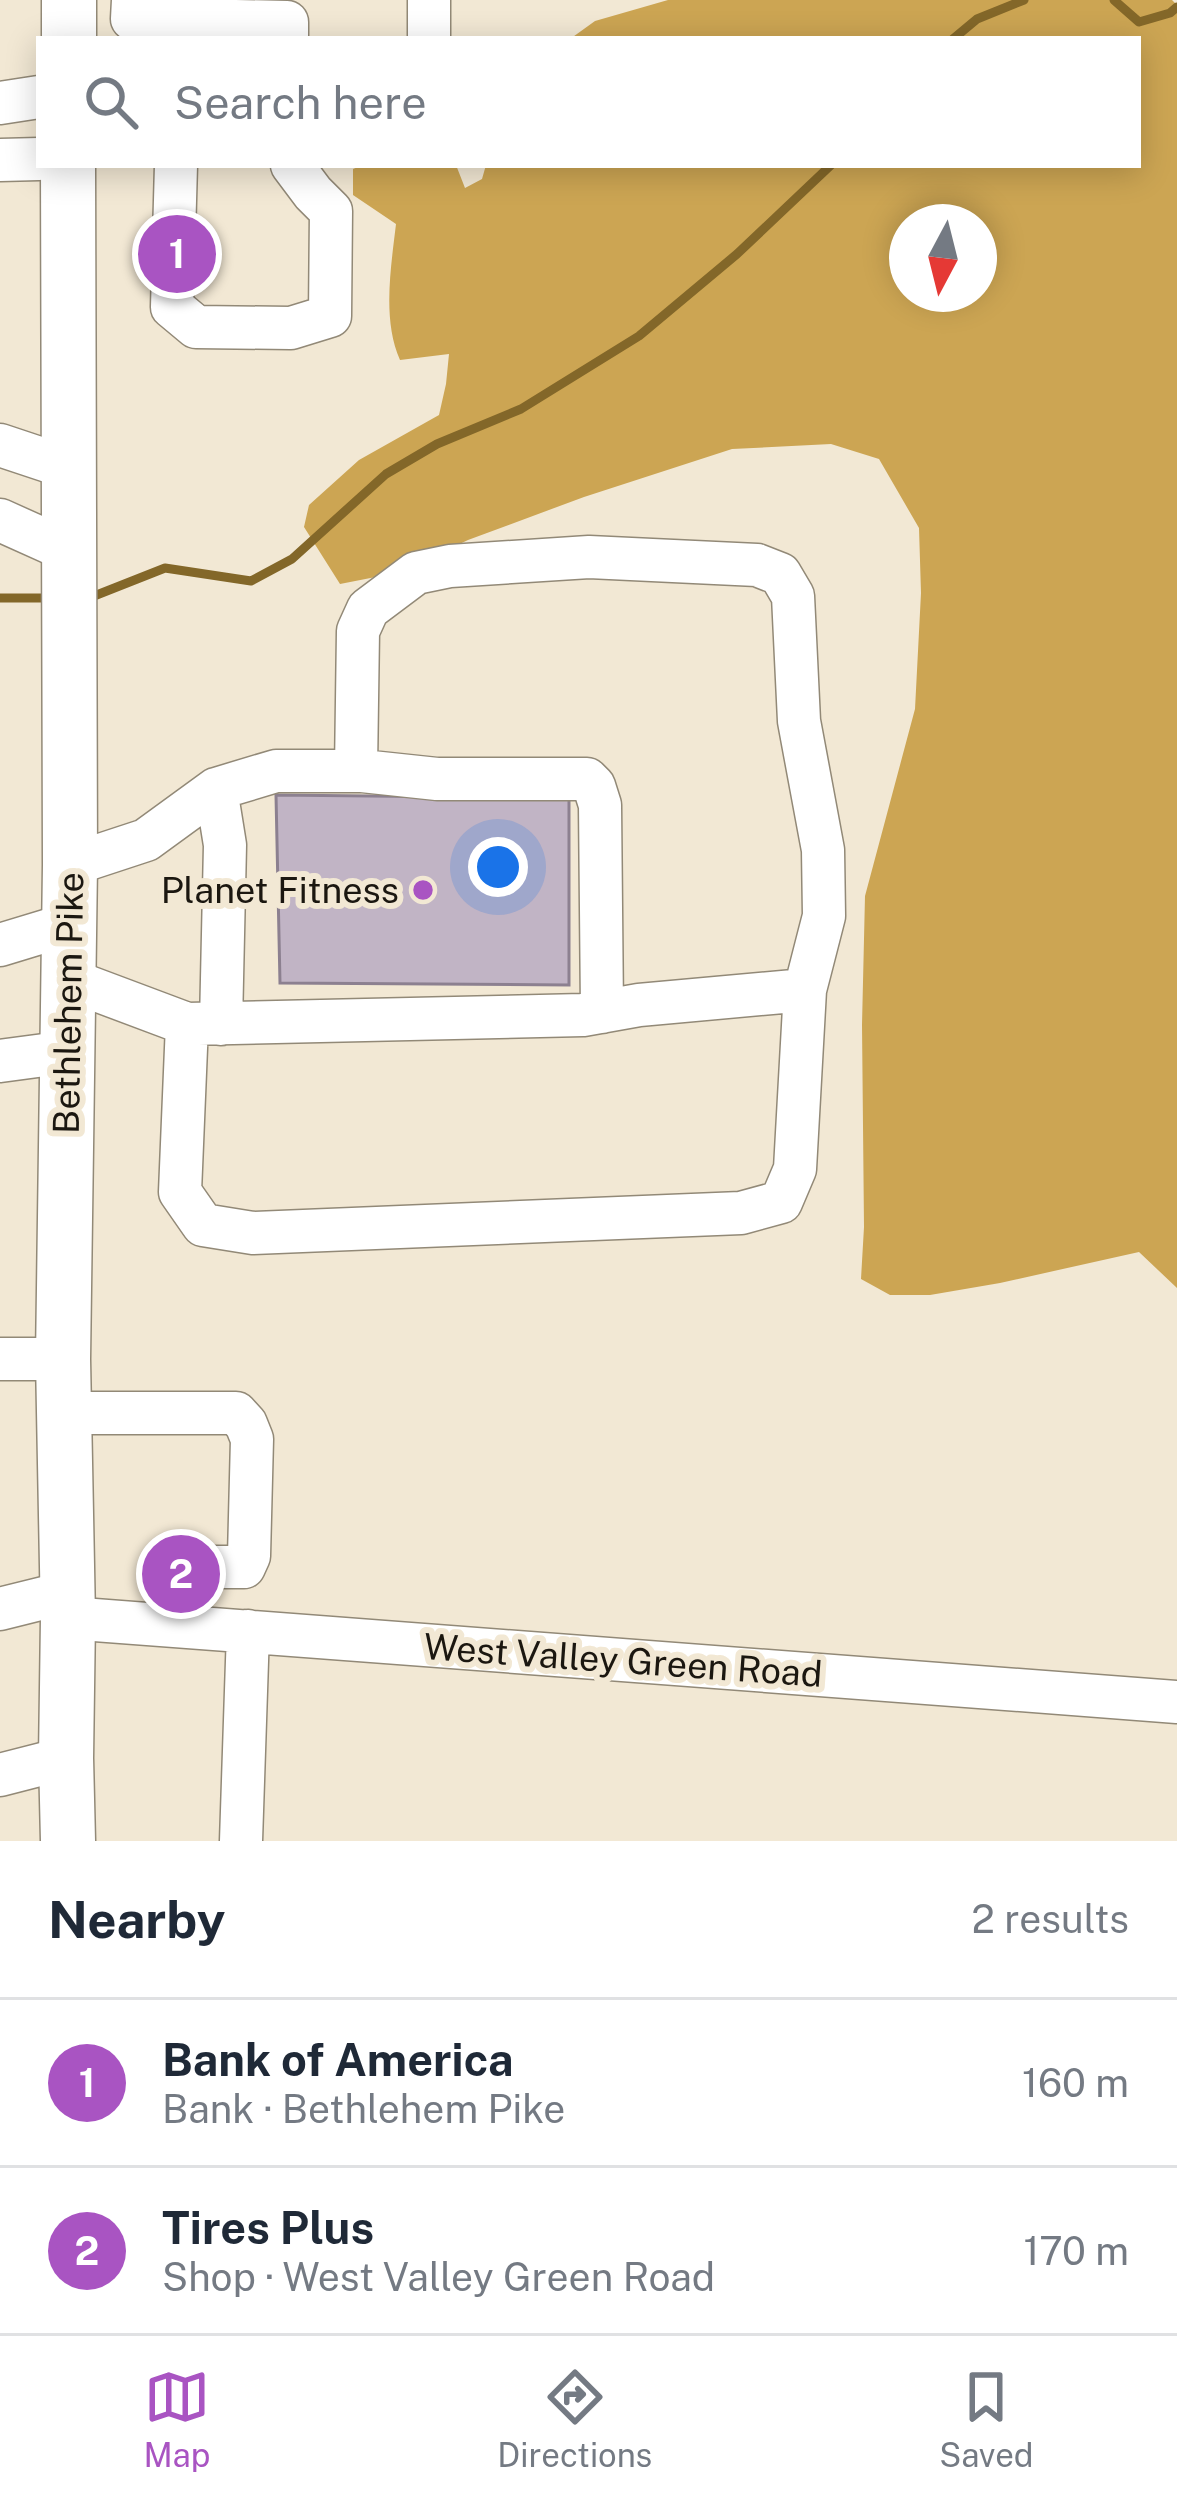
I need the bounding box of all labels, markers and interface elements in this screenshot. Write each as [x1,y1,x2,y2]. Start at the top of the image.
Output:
search box [36,36,1141,168]
icon: search [78,69,144,135]
text: Search here [174,76,427,129]
north arrow [889,204,997,312]
pin: 1 [138,209,216,299]
your location [468,837,528,897]
place label: Planet Fitness [161,869,399,911]
street label: Bethlehem Pike [45,872,91,1134]
marker: Planet Fitness [410,877,436,903]
pin: 2 [142,1529,220,1619]
street label: West Valley Green Road [422,1625,824,1695]
text: Nearby [48,1890,225,1949]
text: 2 results [972,1896,1129,1942]
text: Bank of America [162,2033,514,2086]
text: 1 [79,2060,95,2106]
text: 160 m [1022,2060,1129,2106]
text: Bank · Bethlehem Pike [162,2086,565,2132]
text: Tires Plus [162,2201,374,2254]
text: 2 [75,2228,99,2274]
text: 170 m [1023,2228,1129,2274]
text: Shop · West Valley Green Road [162,2254,715,2300]
tab: Map [143,2364,210,2474]
tab: Directions [497,2364,652,2474]
tab: Saved [939,2364,1034,2474]

